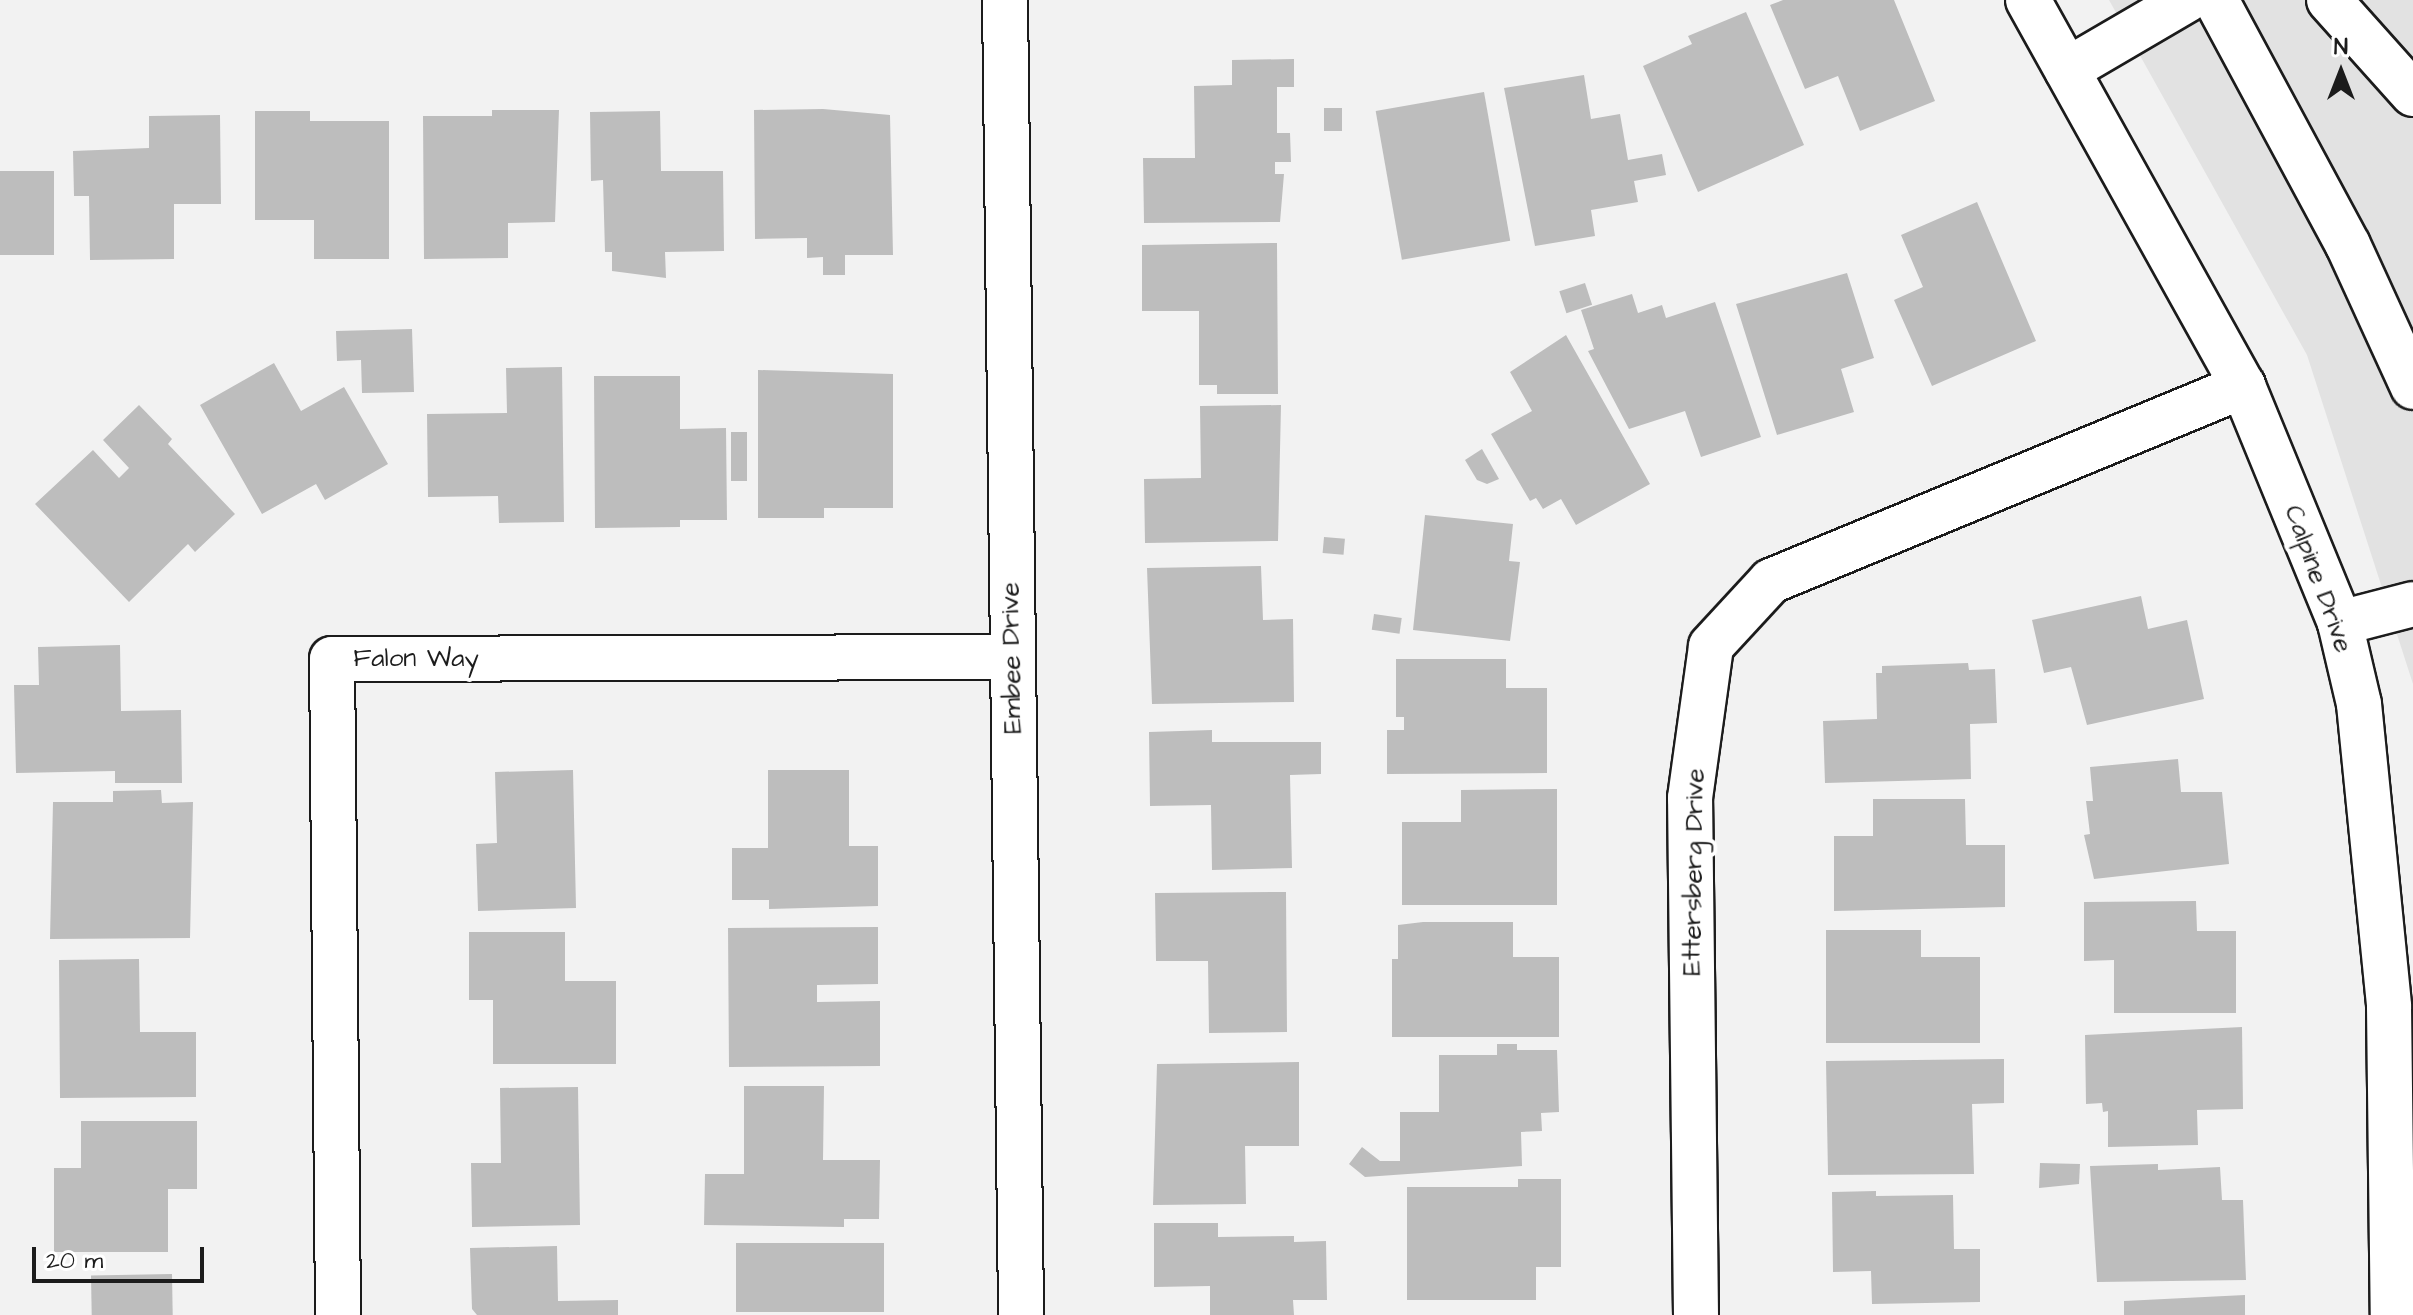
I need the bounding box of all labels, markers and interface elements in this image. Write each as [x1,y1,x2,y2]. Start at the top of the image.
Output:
north arrow [2301,32,2381,112]
text: N [2334,32,2348,63]
street label: Calpine Drive [2277,501,2359,657]
street label: Embee Drive [995,582,1029,734]
street label: Falon Way [353,643,479,675]
street label: Ettersberg Drive [1677,768,1711,976]
scale bar [36,1231,208,1281]
text: 20 m [46,1244,103,1278]

